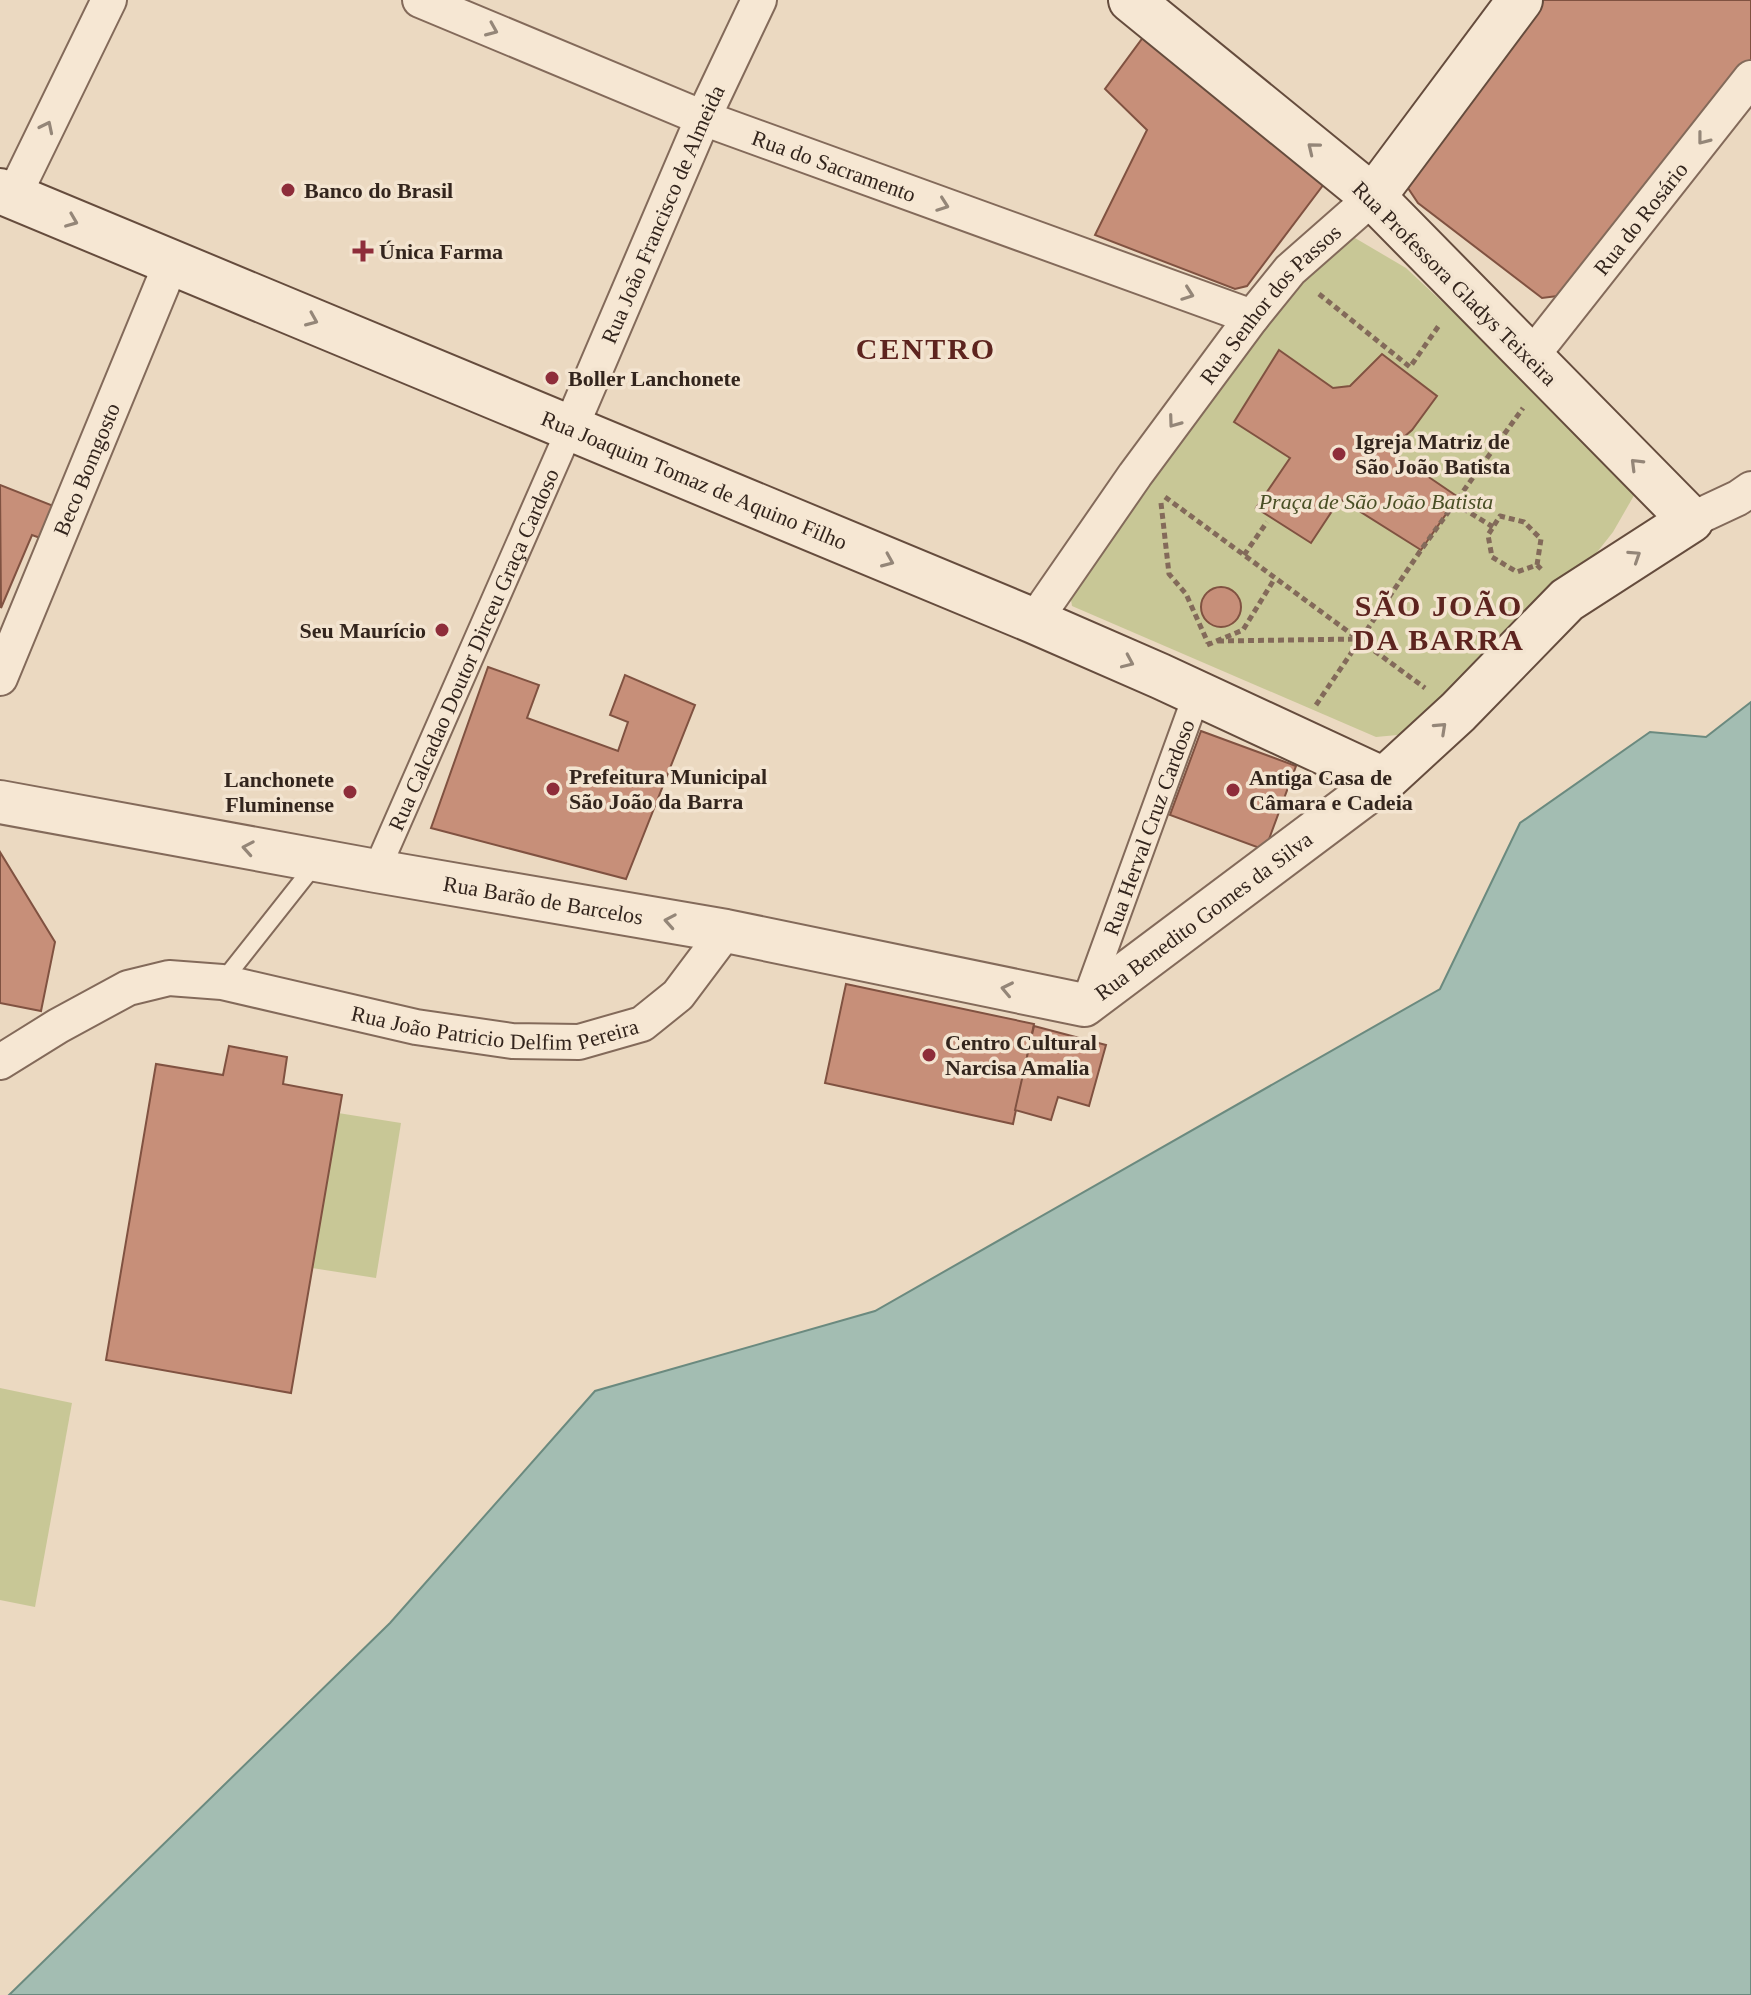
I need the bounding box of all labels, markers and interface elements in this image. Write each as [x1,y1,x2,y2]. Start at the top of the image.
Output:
one-way arrow [484,20,498,37]
street label: Rua João Francisco de Almeida [596,81,730,347]
one-way arrow [38,120,53,135]
street label: Rua do Sacramento [749,125,919,207]
one-way arrow [1698,130,1712,145]
one-way arrow [1308,143,1322,158]
street label: Rua do Rosário [1588,157,1693,280]
street label: Rua Professora Gladys Teixeira [1347,176,1562,391]
place label: Banco do Brasil [304,178,453,203]
marker: Banco do Brasil [279,181,297,199]
one-way arrow [935,195,949,212]
one-way arrow [64,211,78,227]
street label: Rua Senhor dos Passos [1195,219,1346,389]
place label: Única Farma [379,239,503,264]
marker: Única Farma [354,242,372,260]
one-way arrow [1180,284,1194,300]
one-way arrow [304,311,319,327]
district label: CENTRO [856,332,996,365]
place label: Boller Lanchonete [568,366,741,391]
marker: Boller Lanchonete [543,369,561,387]
street label: Beco Bomgosto [48,399,125,539]
street label: Rua Joaquim Tomaz de Aquino Filho [538,406,851,555]
one-way arrow [1169,413,1184,428]
place label: Igreja Matriz de São João Batista [1355,429,1510,479]
marker: Igreja Matriz de São João Batista [1330,445,1348,463]
one-way arrow [1631,459,1645,474]
street label: Rua Calcadao Doutor Dirceu Graça Cardoso [383,465,564,835]
park label: Praça de São João Batista [1258,489,1493,514]
one-way arrow [880,551,894,567]
one-way arrow [1626,551,1641,566]
district label: SÃO JOÃO DA BARRA [1353,589,1525,656]
place label: Seu Maurício [300,618,426,643]
marker: Seu Maurício [433,621,451,639]
one-way arrow [1119,652,1134,668]
street label: Rua Herval Cruz Cardoso [1098,716,1200,939]
one-way arrow [1432,722,1446,737]
place label: Prefeitura Municipal São João da Barra [569,764,767,814]
place label: Antiga Casa de Câmara e Cadeia [1249,765,1413,815]
place label: Lanchonete Fluminense [224,767,334,817]
marker: Prefeitura Municipal São João da Barra [544,780,562,798]
marker: Antiga Casa de Câmara e Cadeia [1224,781,1242,799]
marker: Lanchonete Fluminense [341,783,359,801]
street label: Rua Benedito Gomes da Silva [1090,826,1317,1006]
one-way arrow [242,840,255,857]
street label: Rua Barão de Barcelos [441,871,645,930]
one-way arrow [663,913,677,930]
one-way arrow [1001,981,1015,998]
street label: Rua João Patricio Delfim Pereira [349,1000,641,1055]
place label: Centro Cultural Narcisa Amalia [945,1030,1097,1080]
marker: Centro Cultural Narcisa Amalia [920,1046,938,1064]

